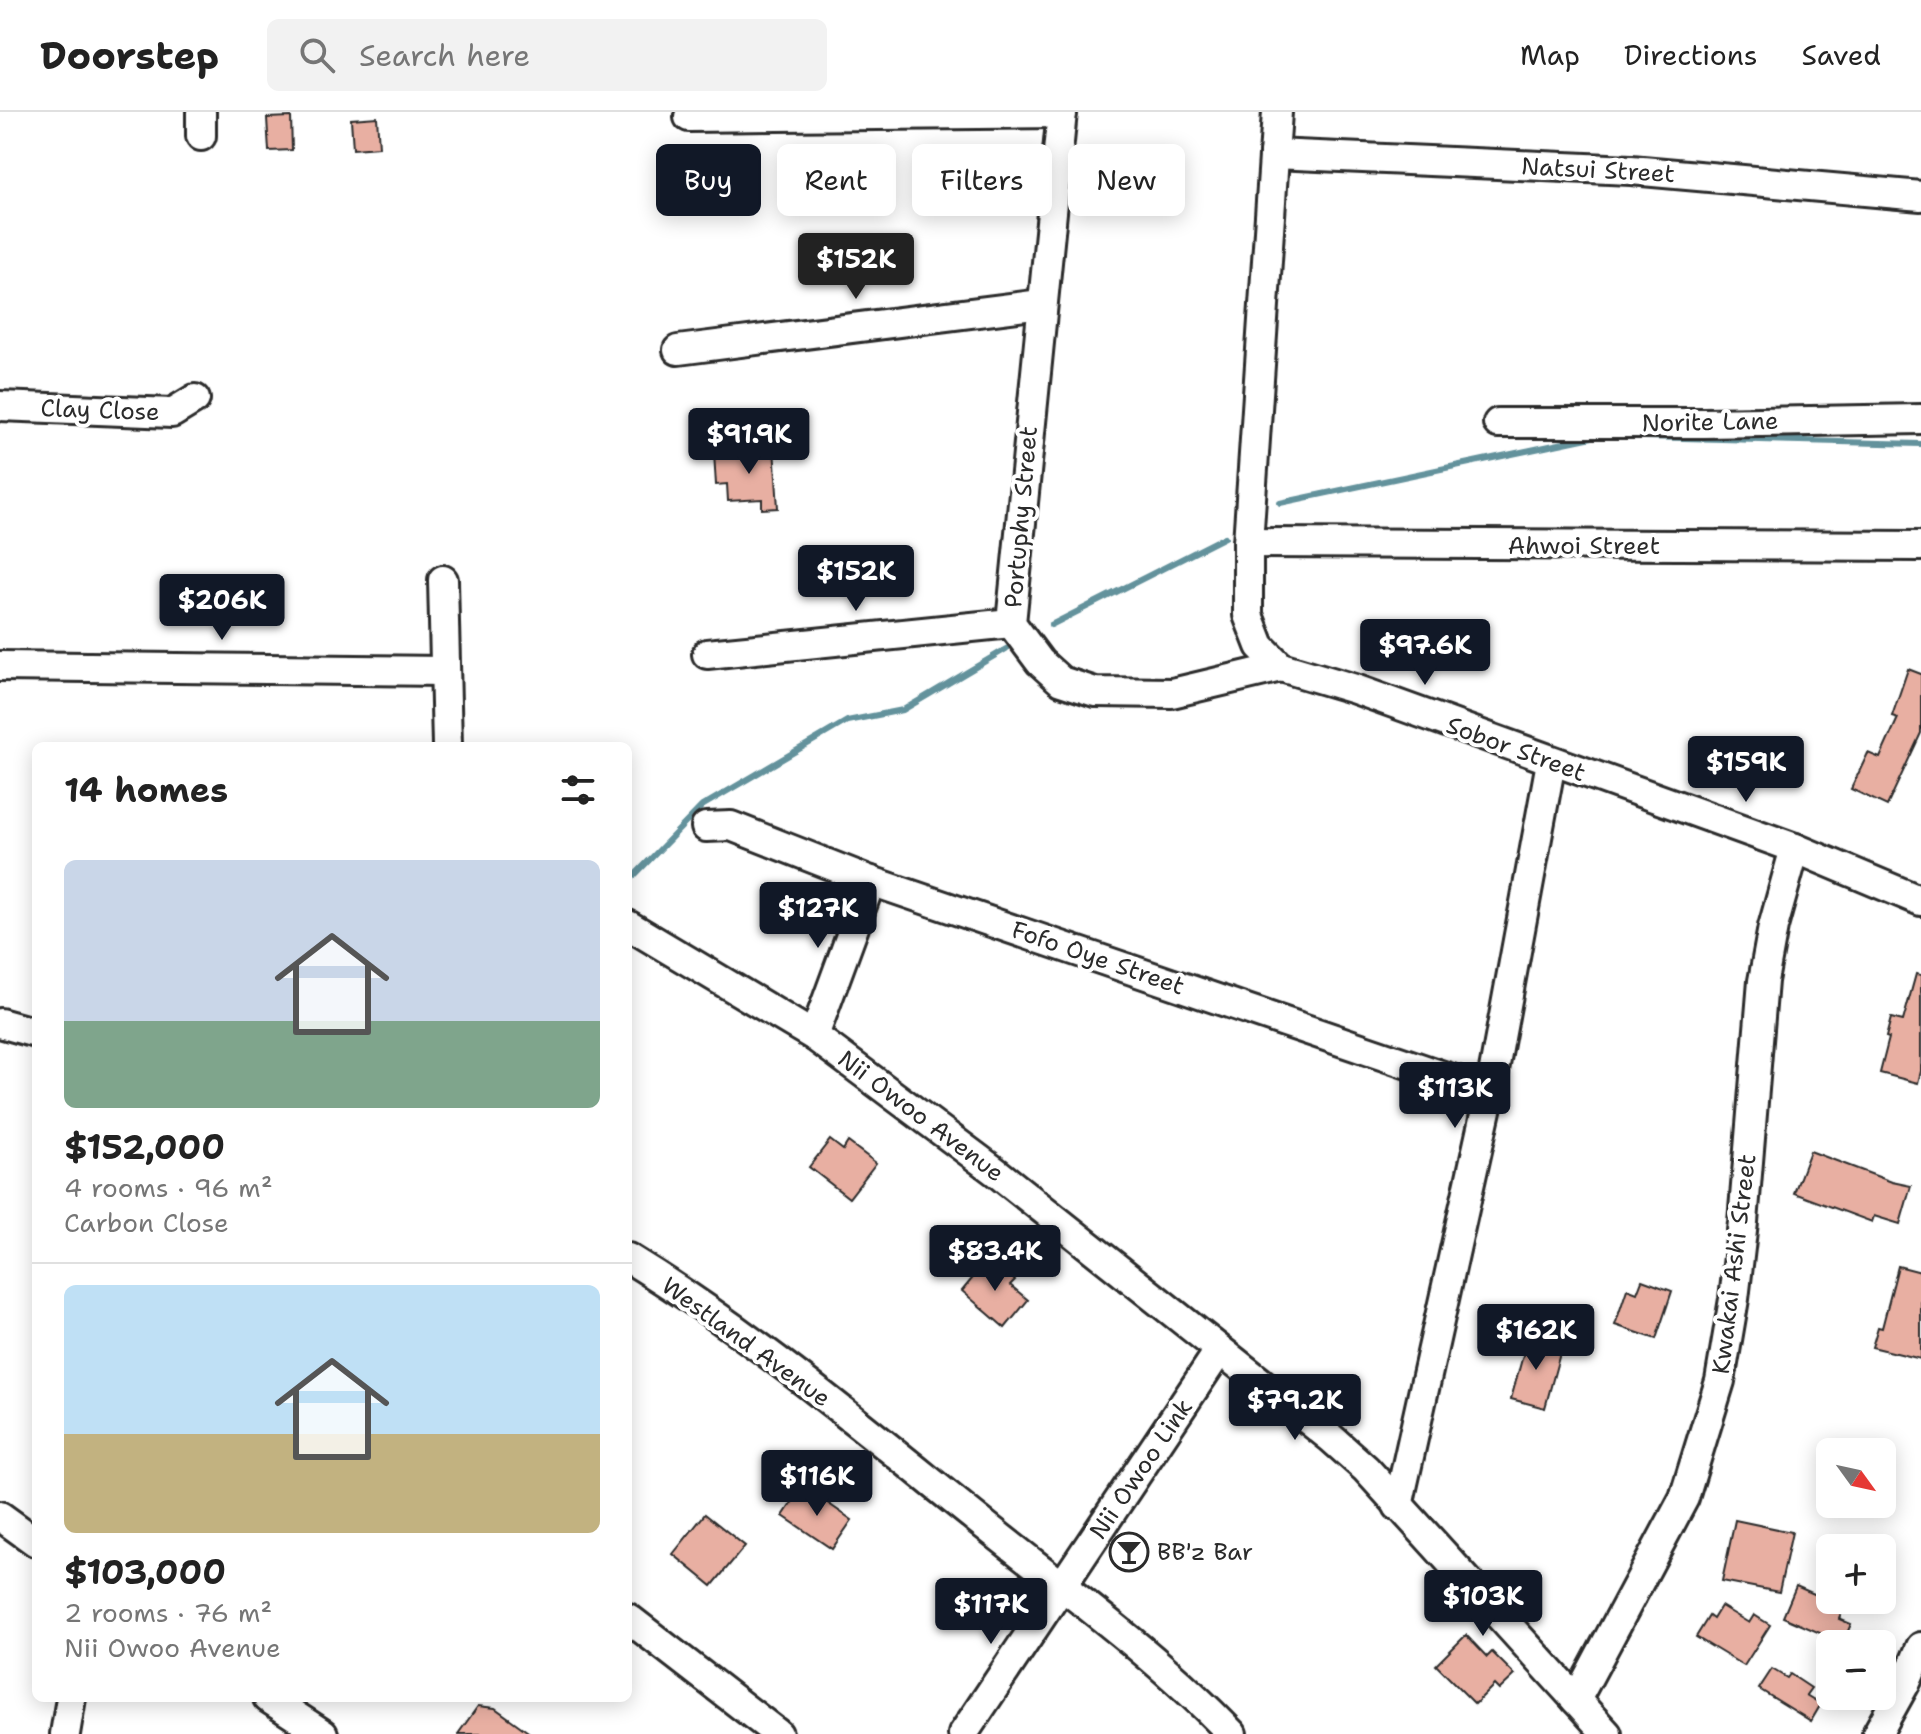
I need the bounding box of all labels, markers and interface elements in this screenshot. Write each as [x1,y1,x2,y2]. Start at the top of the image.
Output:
search box [267,19,827,91]
text: Doorstep [40,30,219,81]
icon: search [295,33,339,77]
text: Search here [359,35,530,76]
text: Map [1520,36,1580,74]
text: Directions [1624,36,1758,74]
text: Saved [1802,36,1881,74]
chip: Buy [656,144,761,216]
chip: Rent [777,144,896,216]
chip: Filters [912,144,1052,216]
chip: New [1068,144,1185,216]
street label: Natsui Street [1520,150,1676,190]
pin: $152K [800,233,912,301]
text: $152K [816,241,896,276]
street label: Clay Close [40,392,160,428]
street label: Norite Lane [1641,405,1779,439]
pin: $91.9K [684,408,814,476]
text: $91.9K [706,416,792,451]
street label: Portuphy Street [997,425,1045,609]
street label: Ahwoi Street [1508,530,1660,562]
pin: $152K [800,545,912,613]
text: $152K [816,553,896,588]
pin: $206K [166,574,278,642]
text: $206K [178,582,266,617]
pin: $97.6K [1360,619,1490,687]
text: $97.6K [1378,627,1472,662]
street label: Sobor Street [1442,709,1590,789]
pin: $159K [1690,736,1802,804]
text: $159K [1706,744,1786,779]
text: 14 homes [64,767,228,813]
icon: filters [556,768,600,812]
pin: $127K [762,882,874,950]
text: $127K [778,890,858,925]
icon: home [260,912,404,1056]
street label: Fofo Oye Street [1007,913,1189,1003]
street label: Nii Owoo Avenue [832,1043,1010,1189]
pin: $113K [1399,1062,1511,1130]
text: $113K [1417,1070,1493,1105]
text: $152,000 [64,1124,225,1170]
street label: Kwakai Ashi Street [1705,1152,1763,1376]
text: 4 rooms · 96 m² [64,1170,273,1205]
text: Carbon Close [64,1205,229,1240]
pin: $83.4K [930,1225,1060,1293]
text: $83.4K [947,1233,1043,1268]
street label: Westland Avenue [655,1270,837,1414]
pin: $162K [1480,1304,1592,1372]
text: $162K [1495,1312,1577,1347]
icon: home [260,1337,404,1481]
pin: $79.2K [1230,1374,1360,1442]
text: $79.2K [1247,1382,1343,1417]
street label: Nii Owoo Link [1082,1393,1200,1545]
north arrow [1816,1438,1896,1518]
map controls [1816,1438,1896,1710]
pin: $116K [761,1450,873,1518]
text: $116K [779,1458,855,1493]
bar icon: BB'z Bar [1108,1531,1150,1573]
button: + [1816,1534,1896,1614]
place label: BB'z Bar [1157,1536,1253,1568]
text: $103,000 [64,1549,226,1595]
pin: $103K [1427,1570,1539,1638]
pin: $117K [935,1578,1047,1646]
text: $103K [1442,1578,1524,1613]
text: $117K [953,1586,1029,1621]
text: 2 rooms · 76 m² [64,1595,272,1630]
text: Nii Owoo Avenue [64,1630,281,1665]
button: − [1816,1630,1896,1710]

